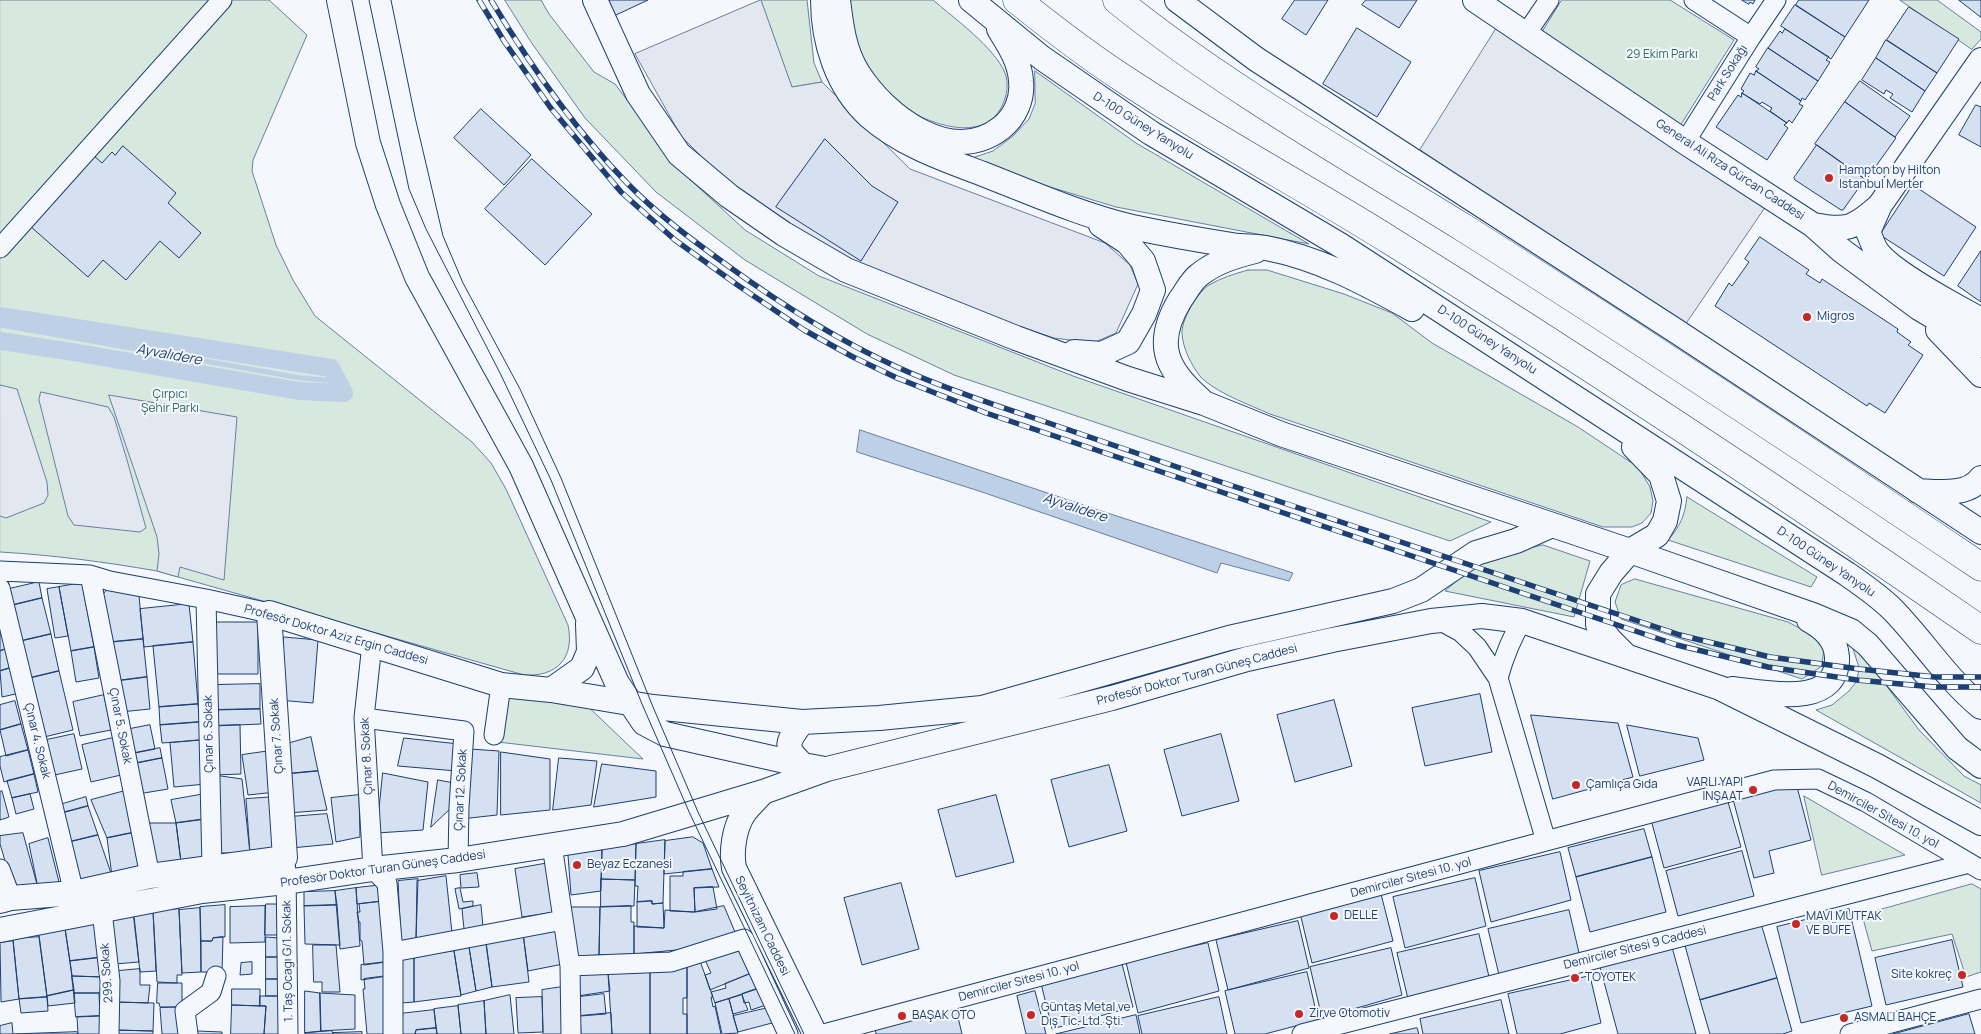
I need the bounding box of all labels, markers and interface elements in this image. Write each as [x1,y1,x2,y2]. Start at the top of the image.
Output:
street label: Park Sokağı [1705,42,1751,104]
park label: 29 Ekim Parkı [1626,48,1698,62]
street label: D-100 Güney Yanyolu [1090,89,1196,163]
street label: General Ali Rıza Gürcan Caddesi [1653,116,1807,224]
place label: Hampton by Hilton Istanbul Merter [1839,164,1940,192]
marker: Hampton by Hilton Istanbul Merter [1823,172,1835,184]
street label: D-100 Güney Yanyolu [1435,303,1539,377]
place label: Migros [1817,310,1855,324]
marker: Migros [1801,311,1813,323]
water label: Ayvalıdere [135,341,203,369]
park label: Çırpıcı Şehir Parkı [141,388,199,416]
water label: Ayvalıdere [1041,490,1109,526]
street label: D-100 Güney Yanyolu [1774,524,1878,600]
street label: Profesör Doktor Aziz Ergin Caddesi [242,602,430,668]
street label: Profesör Doktor Turan Güneş Caddesi [1095,641,1299,709]
street label: Çınar 5. Sokak [106,687,134,765]
street label: Çınar 6. Sokak [201,695,217,773]
street label: Çınar 7. Sokak [267,698,287,774]
street label: Çınar 4. Sokak [21,702,53,780]
street label: Çınar 8. Sokak [358,717,376,795]
street label: Çınar 12. Sokak [452,749,470,831]
place label: VARLI YAPI INŞAAT [1687,776,1743,804]
place label: Çamlıça Gıda [1586,778,1658,792]
marker: Çamlıça Gıda [1570,779,1582,791]
street label: Demirciler Sitesi 10. yol [1825,779,1941,851]
marker: VARLI YAPI INŞAAT [1747,784,1759,796]
street label: Profesör Doktor Turan Güneş Caddesi [279,847,487,891]
street label: Demirciler Sitesi 10. yol [1349,855,1473,901]
place label: Beyaz Eczanesi [587,858,672,872]
marker: Beyaz Eczanesi [571,859,583,871]
street label: Seyitnizam Caddesi [732,874,792,978]
street label: 1. Taş Ocagı G/1. Sokak [280,900,296,1022]
place label: DELLE [1344,909,1378,923]
marker: DELLE [1328,910,1340,922]
place label: MAVI MUTFAK VE BÜFE [1806,910,1882,938]
marker: MAVI MUTFAK VE BÜFE [1790,918,1802,930]
street label: Demirciler Sitesi 9 Caddesi [1562,923,1708,973]
street label: 299. Sokak [98,943,116,1003]
street label: Demirciler Sitesi 10. yol [957,959,1081,1005]
place label: Site kokreç [1891,968,1952,982]
marker: Site kokreç [1956,969,1968,981]
place label: TOYOTEK [1585,971,1636,985]
marker: TOYOTEK [1569,972,1581,984]
place label: Güntaş Metal ve Dış Tic. Ltd. Şti. [1041,1001,1131,1029]
place label: Zirve Otomotiv [1309,1007,1390,1021]
marker: Zirve Otomotiv [1293,1008,1305,1020]
place label: BAŞAK OTO [912,1009,976,1023]
marker: Güntaş Metal ve Dış Tic. Ltd. Şti. [1025,1009,1037,1021]
marker: BAŞAK OTO [896,1010,908,1022]
place label: ASMALI BAHÇE [1854,1011,1936,1025]
marker: ASMALI BAHÇE [1838,1012,1850,1024]

